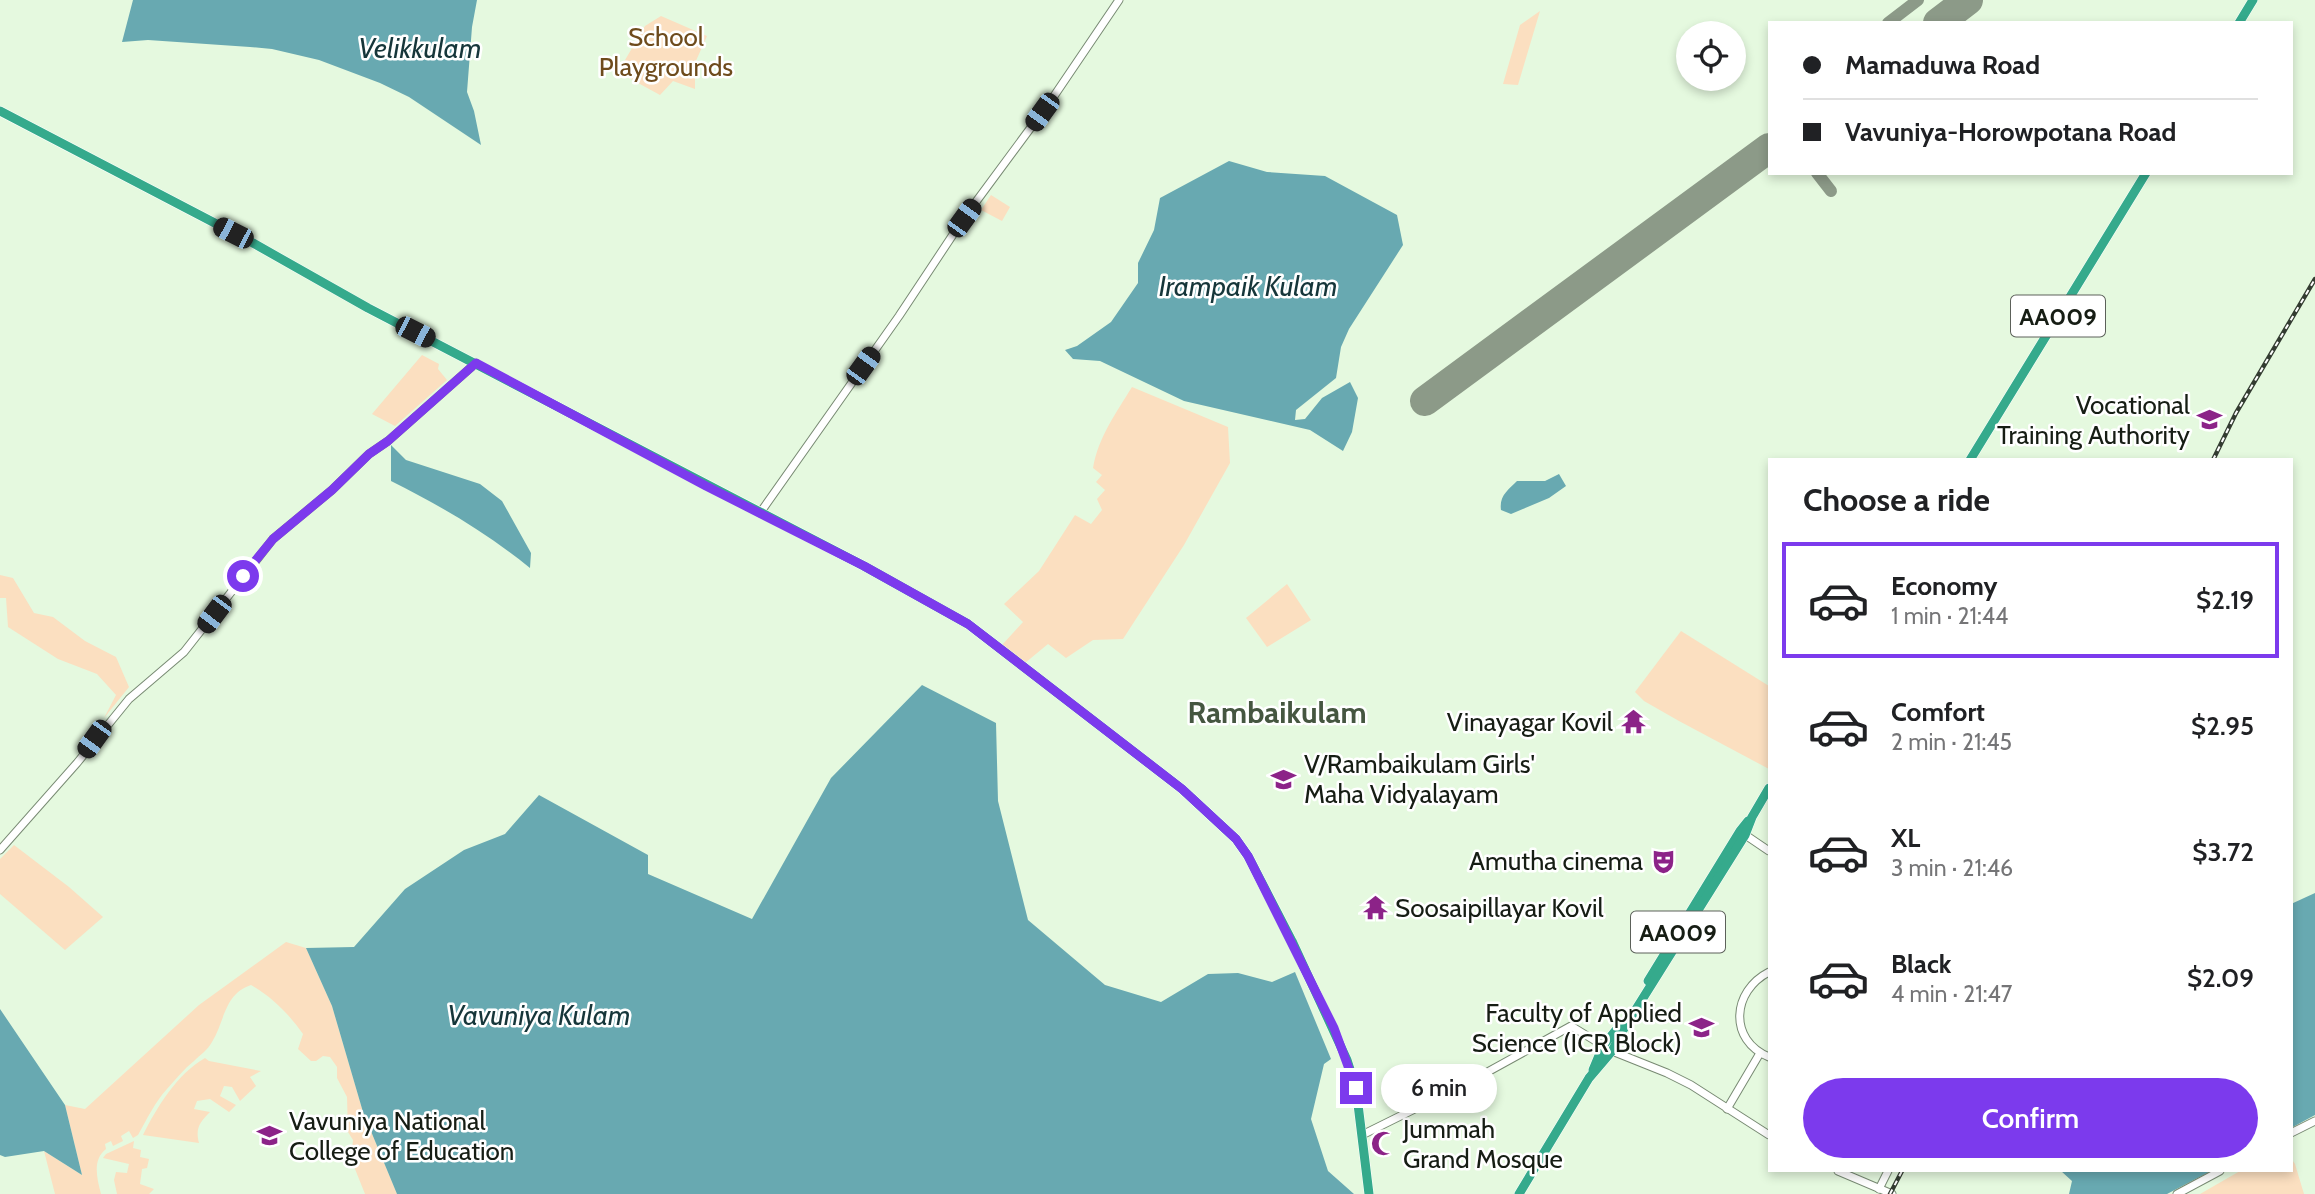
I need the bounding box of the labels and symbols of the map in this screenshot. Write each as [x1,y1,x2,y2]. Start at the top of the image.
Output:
park label: School Playgrounds [599,21,733,83]
water label: Velikkulam [359,31,481,65]
car [1022,89,1063,135]
car [944,195,985,241]
car [210,214,257,252]
water label: Irampaik Kulam [1159,269,1337,303]
road number: AA009 [2011,296,2105,337]
car [392,313,439,351]
car [843,343,884,389]
place label: Vocational Training Authority [1997,389,2190,451]
school or university icon: Vocational Training Authority [2196,406,2224,434]
route start [227,560,259,592]
car [193,591,236,637]
district label: Rambaikulam [1188,694,1366,731]
place label: Vinayagar Kovil [1447,706,1613,738]
temple icon: Vinayagar Kovil [1619,708,1647,736]
car [74,716,115,762]
place label: V/Rambaikulam Girls' Maha Vidyalayam [1304,748,1535,810]
school or university icon: V/Rambaikulam Girls' Maha Vidyalayam [1270,765,1298,793]
place label: Amutha cinema [1469,845,1644,877]
theatre icon: Amutha cinema [1649,847,1677,875]
place label: Soosaipillayar Kovil [1395,892,1604,924]
temple icon: Soosaipillayar Kovil [1361,894,1389,922]
road number: AA009 [1631,912,1725,952]
place label: Faculty of Applied Science (ICR Block) [1472,997,1682,1059]
water label: Vavuniya Kulam [448,998,630,1032]
school or university icon: Faculty of Applied Science (ICR Block) [1688,1014,1716,1042]
callout: 6 min [1380,1064,1496,1112]
route end [1340,1072,1372,1104]
place label: Vavuniya National College of Education [289,1105,514,1167]
place label: Jummah Grand Mosque [1402,1113,1563,1175]
school or university icon: Vavuniya National College of Education [255,1122,283,1150]
mosque icon: Jummah Grand Mosque [1369,1130,1397,1158]

